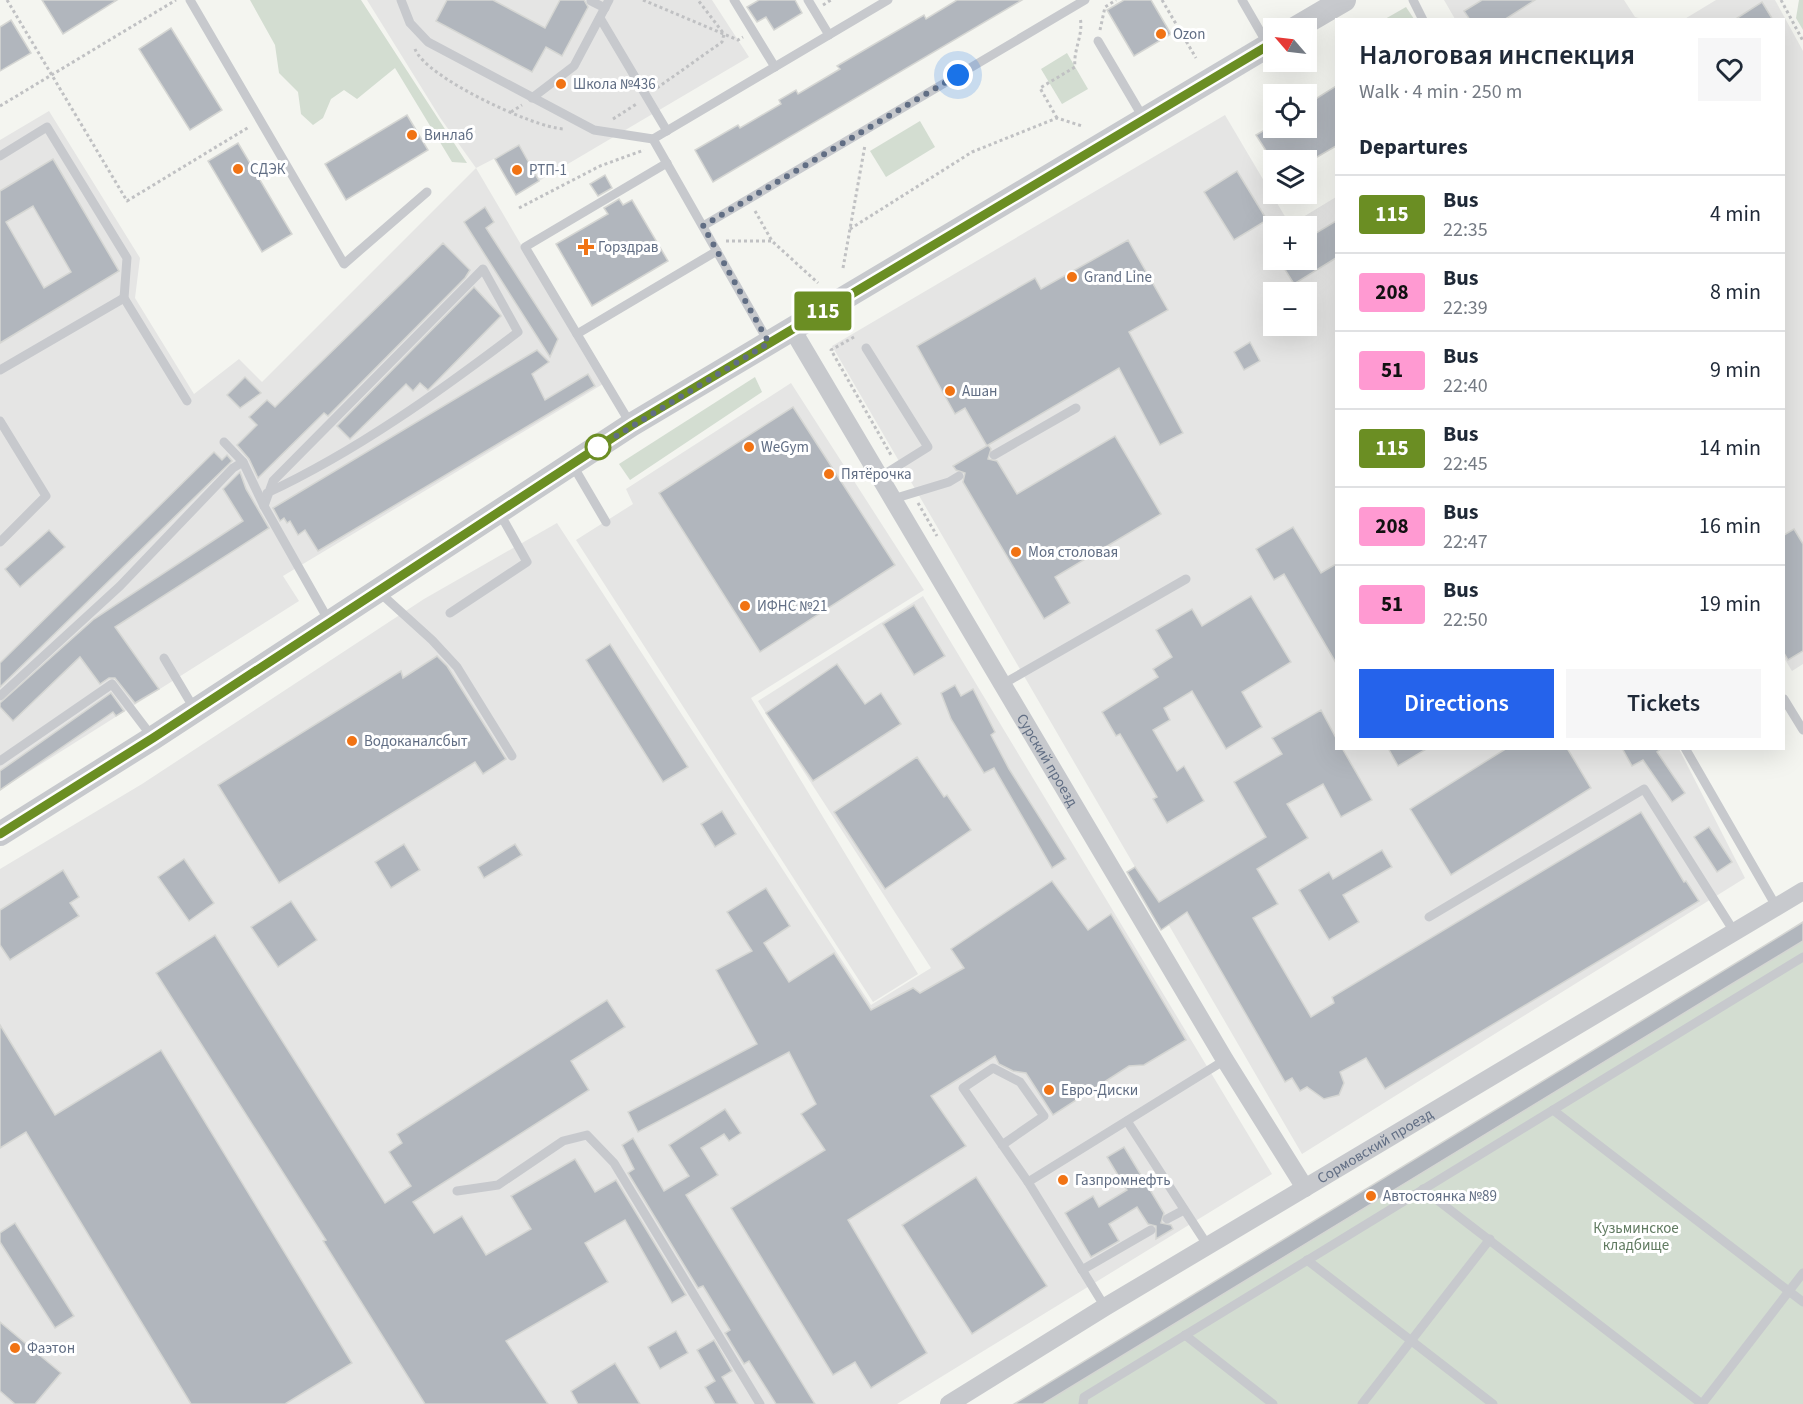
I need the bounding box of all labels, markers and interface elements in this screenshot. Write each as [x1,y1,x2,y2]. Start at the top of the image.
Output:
north arrow [1263,18,1317,72]
map controls [1263,18,1317,336]
place label: Ozon [1173,24,1205,45]
marker: Ozon [1154,27,1168,41]
text: Налоговая инспекция [1359,35,1635,75]
button: heart [1698,38,1761,101]
your location [943,60,973,90]
place label: Школа №436 [573,74,656,95]
marker: Школа №436 [554,77,568,91]
text: Walk · 4 min · 250 m [1359,78,1522,106]
button: locate [1263,84,1317,138]
place label: Винлаб [424,125,473,146]
marker: Винлаб [405,128,419,142]
text: Departures [1359,131,1468,163]
button: layers [1263,150,1317,204]
place label: СДЭК [250,159,286,180]
place label: РТП-1 [529,160,567,181]
marker: СДЭК [231,162,245,176]
marker: РТП-1 [510,163,524,177]
text: Bus [1443,184,1479,216]
text: 4 min [1710,198,1761,230]
text: 115 [1375,199,1409,229]
button: + [1263,216,1317,270]
text: 22:35 [1443,216,1488,244]
place label: Горздрав [598,237,659,258]
marker: Горздрав [579,240,593,254]
text: Bus [1443,262,1479,294]
place label: Grand Line [1084,267,1152,288]
marker: Grand Line [1065,270,1079,284]
text: 8 min [1710,276,1761,308]
text: 208 [1375,277,1409,307]
button: − [1263,282,1317,336]
line badge: 115 [788,292,858,330]
text: 22:39 [1443,294,1488,322]
text: 115 [806,296,840,326]
text: Bus [1443,340,1479,372]
text: 9 min [1710,354,1761,386]
text: 51 [1381,355,1403,385]
text: 22:40 [1443,372,1488,400]
place label: Ашан [962,381,997,402]
marker: Ашан [943,384,957,398]
text: Bus [1443,418,1479,450]
text: 14 min [1699,432,1761,464]
text: 115 [1375,433,1409,463]
unlabelled marker [585,434,611,460]
place label: WeGym [761,437,809,458]
marker: WeGym [742,440,756,454]
text: 22:45 [1443,450,1488,478]
place label: Пятёрочка [841,464,912,485]
marker: Пятёрочка [822,467,836,481]
text: Bus [1443,496,1479,528]
text: 16 min [1699,510,1761,542]
text: 208 [1375,511,1409,541]
text: 22:47 [1443,528,1488,556]
place label: Моя столовая [1028,542,1118,563]
marker: Моя столовая [1009,545,1023,559]
text: Bus [1443,574,1479,606]
text: 19 min [1699,588,1761,620]
text: 51 [1381,589,1403,619]
place label: ИФНС №21 [757,596,828,617]
marker: ИФНС №21 [738,599,752,613]
text: 22:50 [1443,606,1488,634]
button: Directions [1359,669,1554,738]
button: Tickets [1566,669,1761,738]
street label: Сурский проезд [1012,710,1083,811]
place label: Водоканалсбыт [364,731,468,752]
marker: Водоканалсбыт [345,734,359,748]
place label: Евро-Диски [1061,1080,1138,1101]
marker: Евро-Диски [1042,1083,1056,1097]
street label: Сормовский проезд [1313,1103,1437,1189]
place label: Газпромнефть [1075,1170,1171,1191]
marker: Газпромнефть [1056,1173,1070,1187]
place label: Автостоянка №89 [1383,1186,1497,1207]
marker: Автостоянка №89 [1364,1189,1378,1203]
park label: Кузьминское кладбище [1593,1218,1679,1256]
place label: Фаэтон [27,1338,75,1359]
marker: Фаэтон [8,1341,22,1355]

